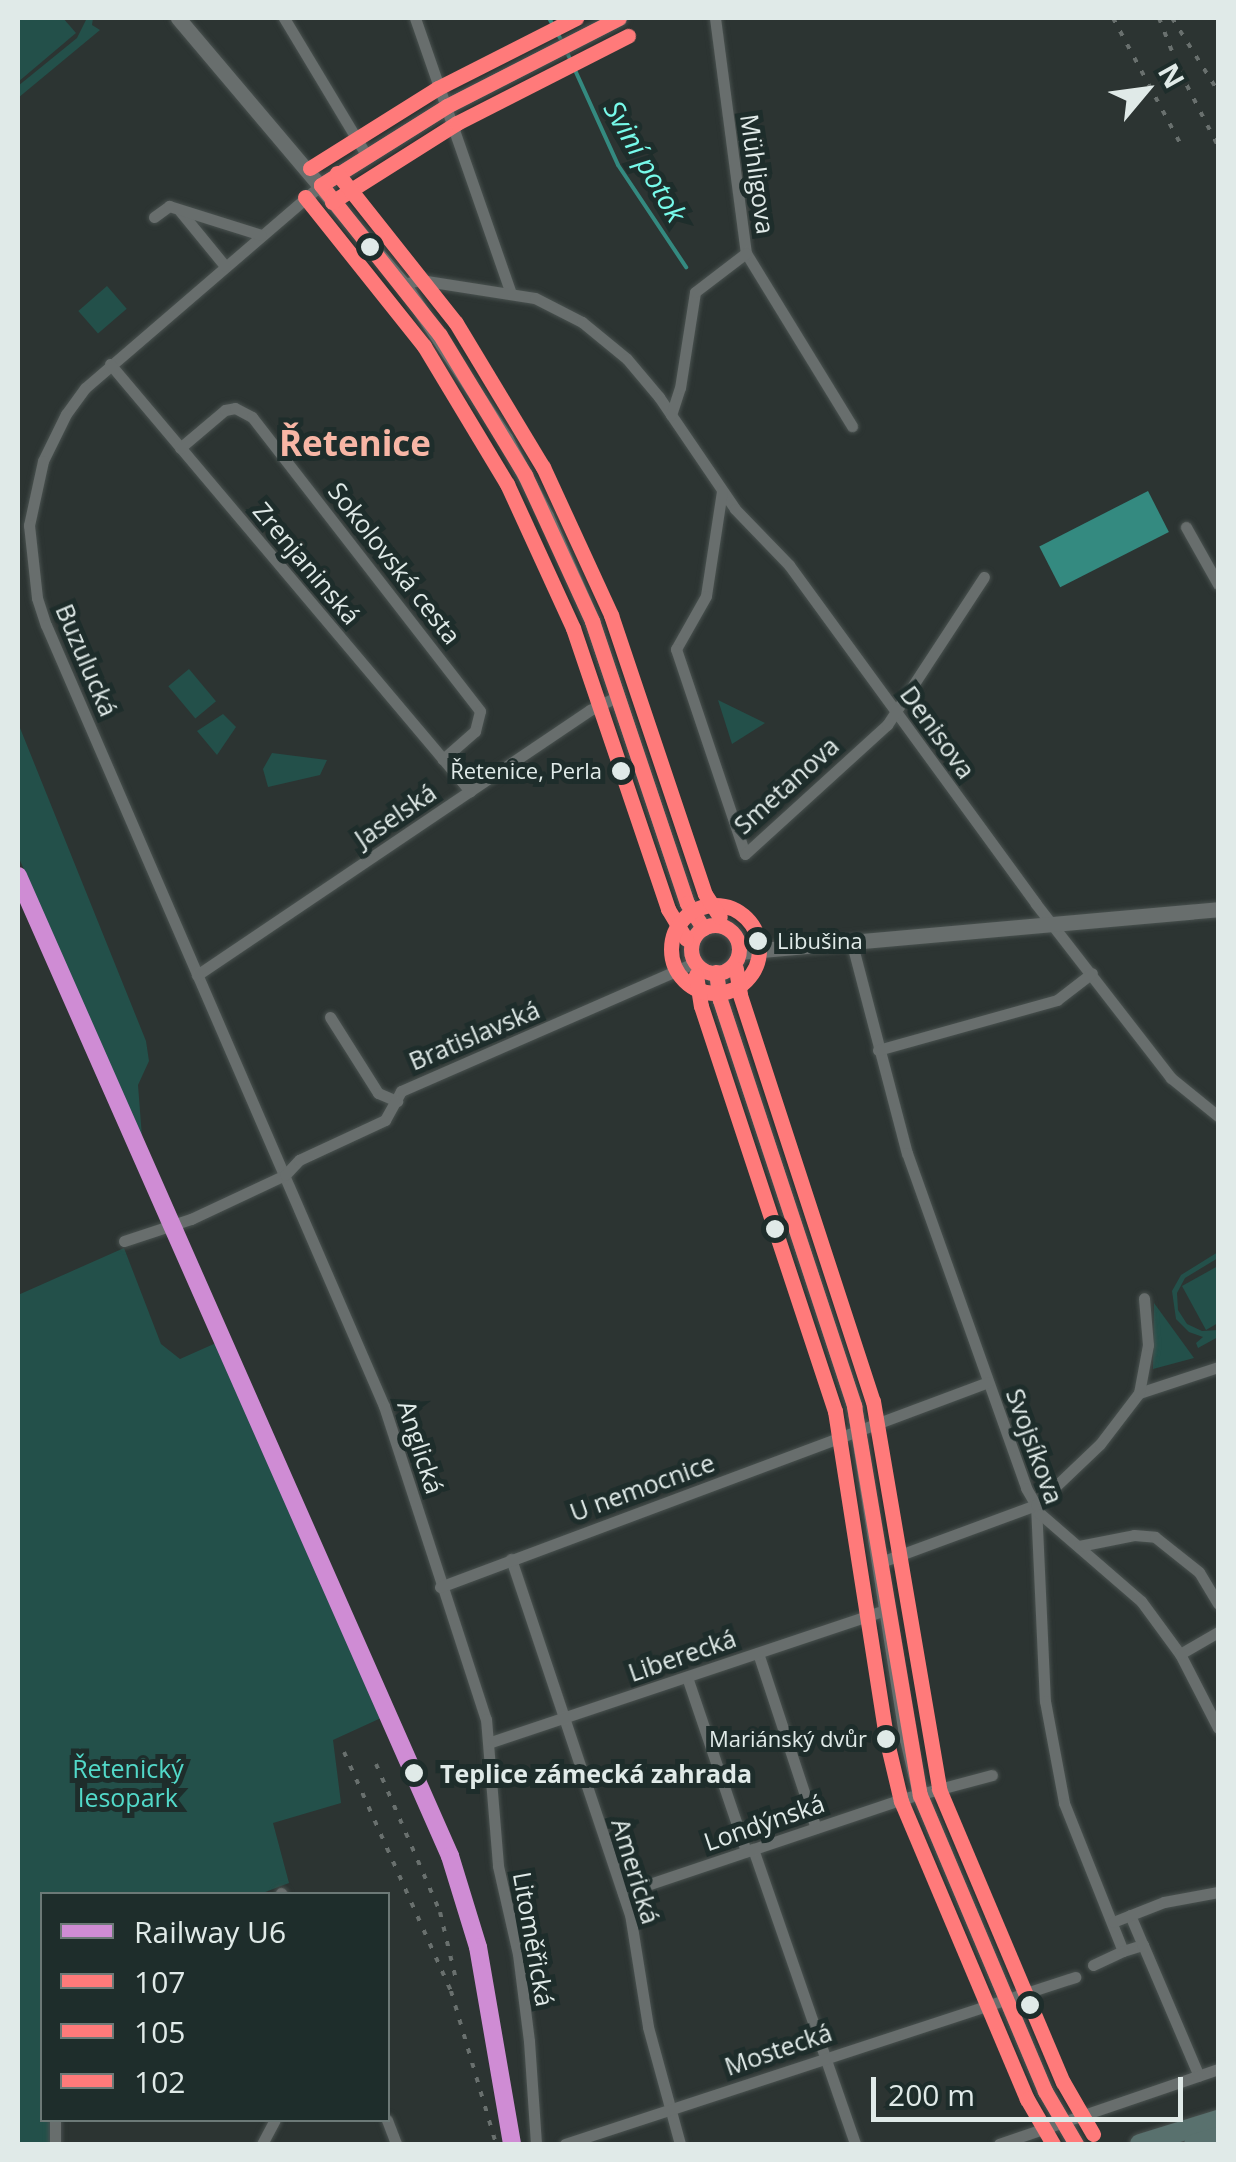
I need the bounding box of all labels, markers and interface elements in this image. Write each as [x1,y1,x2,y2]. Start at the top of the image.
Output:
north arrow [1096,40,1196,140]
text: N [1150,56,1194,95]
water label: Sviní potok [598,94,694,228]
street label: Mühligova [735,112,781,236]
unlabelled marker [360,237,380,257]
district label: Řetenice [279,422,431,464]
street label: Sokolovská cesta [323,476,467,650]
street label: Zrenjaninská [247,496,367,630]
street label: Buzulucká [50,599,124,721]
street label: Denisova [894,680,982,784]
street label: Smetanova [727,730,845,840]
place label: Řetenice, Perla [450,758,602,784]
marker: Řetenice, Perla [611,761,631,781]
street label: Jaselská [349,777,441,853]
place label: Libušina [777,928,863,954]
marker: Libušina [748,931,768,951]
street label: Bratislavská [404,994,544,1076]
unlabelled marker [765,1219,785,1239]
street label: Svojsíkova [1000,1384,1070,1508]
street label: Anglická [392,1397,450,1497]
street label: U nemocnice [565,1447,719,1527]
street label: Liberecká [624,1623,740,1687]
place label: Mariánský dvůr [709,1726,867,1752]
marker: Mariánský dvůr [876,1729,896,1749]
park label: Řetenický lesopark [72,1754,184,1813]
marker: Teplice zámecká zahrada [397,1756,431,1790]
place label: Teplice zámecká zahrada [440,1758,752,1788]
street label: Londýnská [700,1787,828,1857]
street label: Americká [606,1815,666,1927]
street label: Litoměřická [507,1869,561,2009]
legend [40,1892,390,2122]
text: Railway U6 [134,1911,286,1952]
text: 107 [134,1961,185,2002]
unlabelled marker [1020,1995,1040,2015]
text: 105 [134,2011,185,2052]
street label: Mostecká [720,2017,836,2081]
scale bar [876,2057,1188,2119]
text: 102 [134,2061,185,2102]
text: 200 m [888,2074,975,2115]

